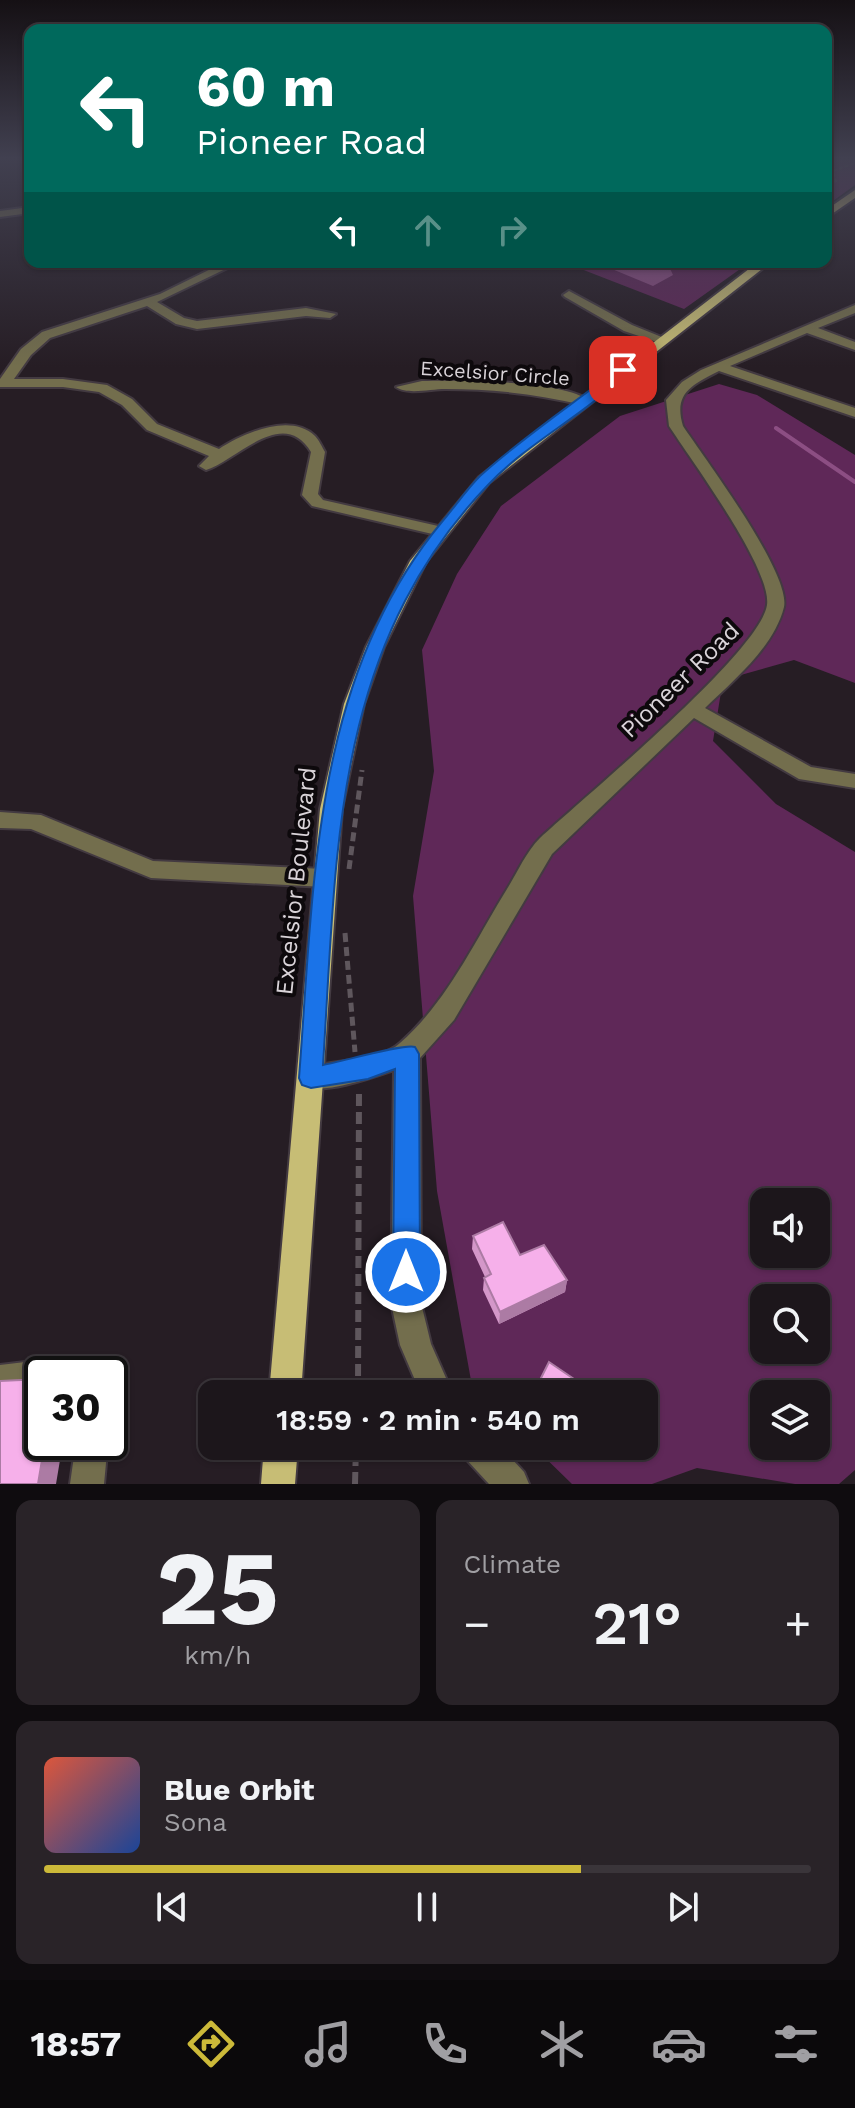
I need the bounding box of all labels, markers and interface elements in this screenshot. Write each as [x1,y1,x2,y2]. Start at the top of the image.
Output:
text: 60 m [196,54,335,120]
icon: left [64,56,168,160]
text: Pioneer Road [196,121,427,163]
icon: left [322,208,366,252]
icon: ahead [406,208,450,252]
icon: right [490,208,534,252]
pin [589,336,657,404]
icon: arrive [601,348,645,392]
street label: Excelsior Circle [419,356,571,390]
street label: Pioneer Road [615,616,745,744]
street label: Excelsior Boulevard [270,766,322,996]
map controls [750,1188,830,1460]
button: sound [750,1188,830,1268]
position arrow [364,1230,448,1314]
button: search [750,1284,830,1364]
speed limit sign: 30 [24,1356,128,1460]
button: layers [750,1380,830,1460]
text: 18:59 · 2 min · 540 m [276,1402,580,1437]
text: 25 [156,1527,279,1649]
text: Climate [464,1549,561,1579]
text: 21° [593,1588,682,1659]
text: − [464,1598,490,1650]
text: + [784,1598,811,1650]
text: km/h [184,1640,251,1670]
text: Blue Orbit [164,1772,314,1807]
text: Sona [164,1807,227,1837]
icon: previous [150,1885,194,1929]
icon: pause [405,1885,449,1929]
icon: next [661,1885,705,1929]
icon: directions [183,2016,239,2072]
icon: music [300,2016,356,2072]
icon: phone [417,2016,473,2072]
icon: climate [534,2016,590,2072]
icon: car [651,2016,707,2072]
icon: filters [768,2016,824,2072]
text: 18:57 [31,2023,121,2065]

